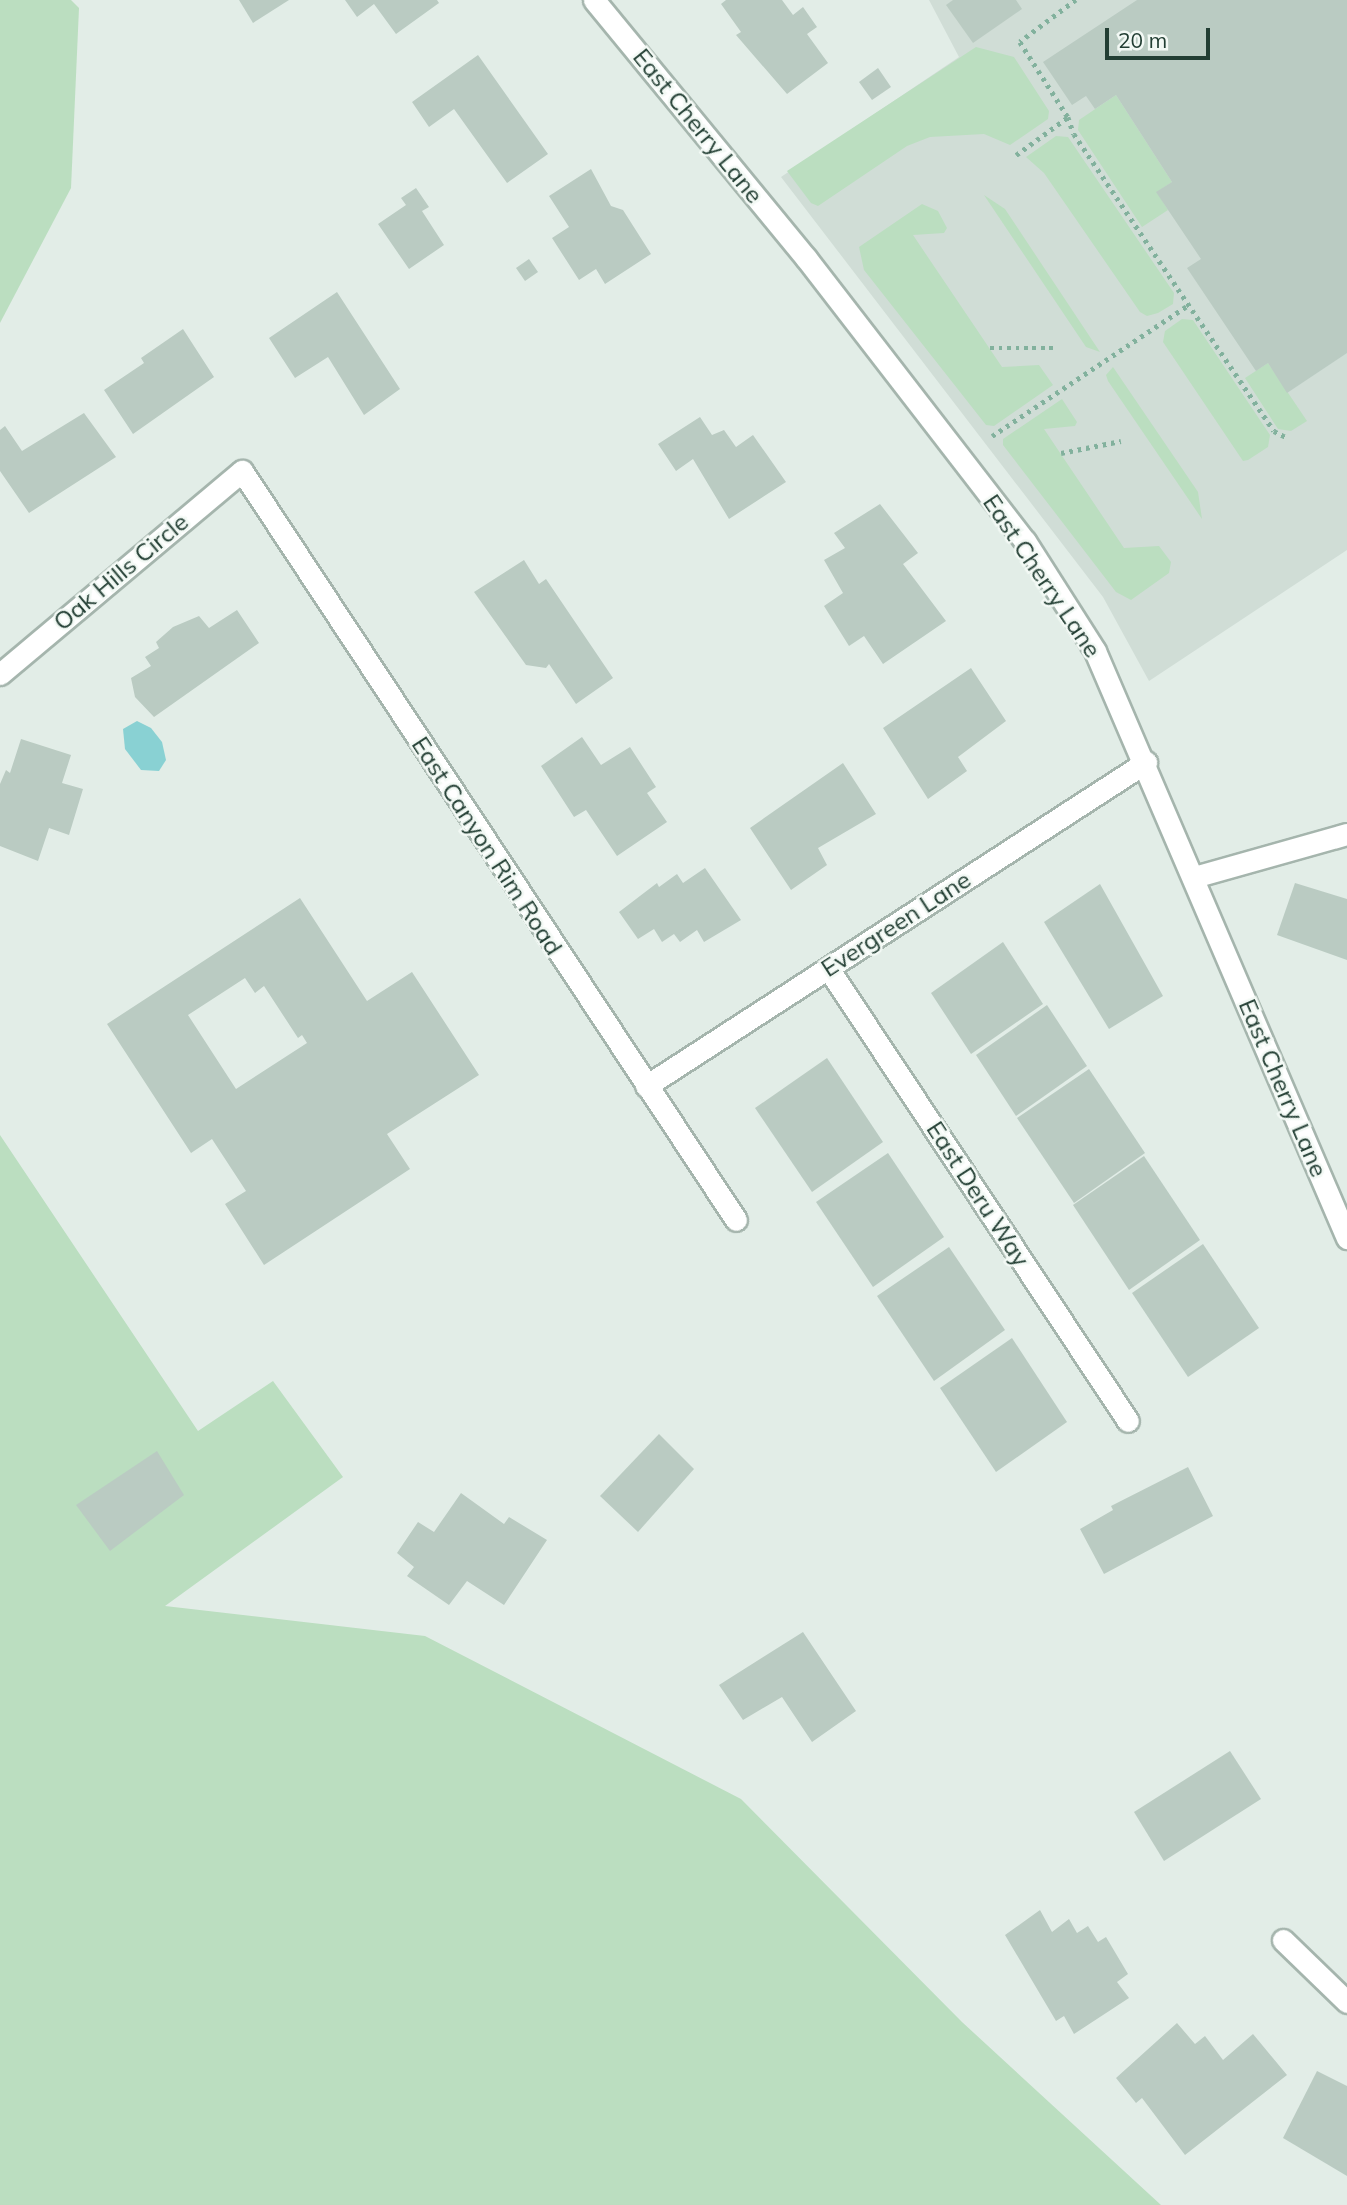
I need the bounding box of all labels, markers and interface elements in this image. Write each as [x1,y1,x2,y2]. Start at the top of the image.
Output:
scale bar [1109,14,1214,58]
text: 20 m [1118,27,1167,53]
street label: East Cherry Lane [627,43,769,209]
street label: East Cherry Lane [977,489,1107,663]
street label: Oak Hills Circle [48,507,194,637]
street label: East Canyon Rim Road [406,732,568,960]
street label: Evergreen Lane [816,865,976,983]
street label: East Cherry Lane [1233,995,1333,1181]
street label: East Deru Way [920,1116,1036,1272]

